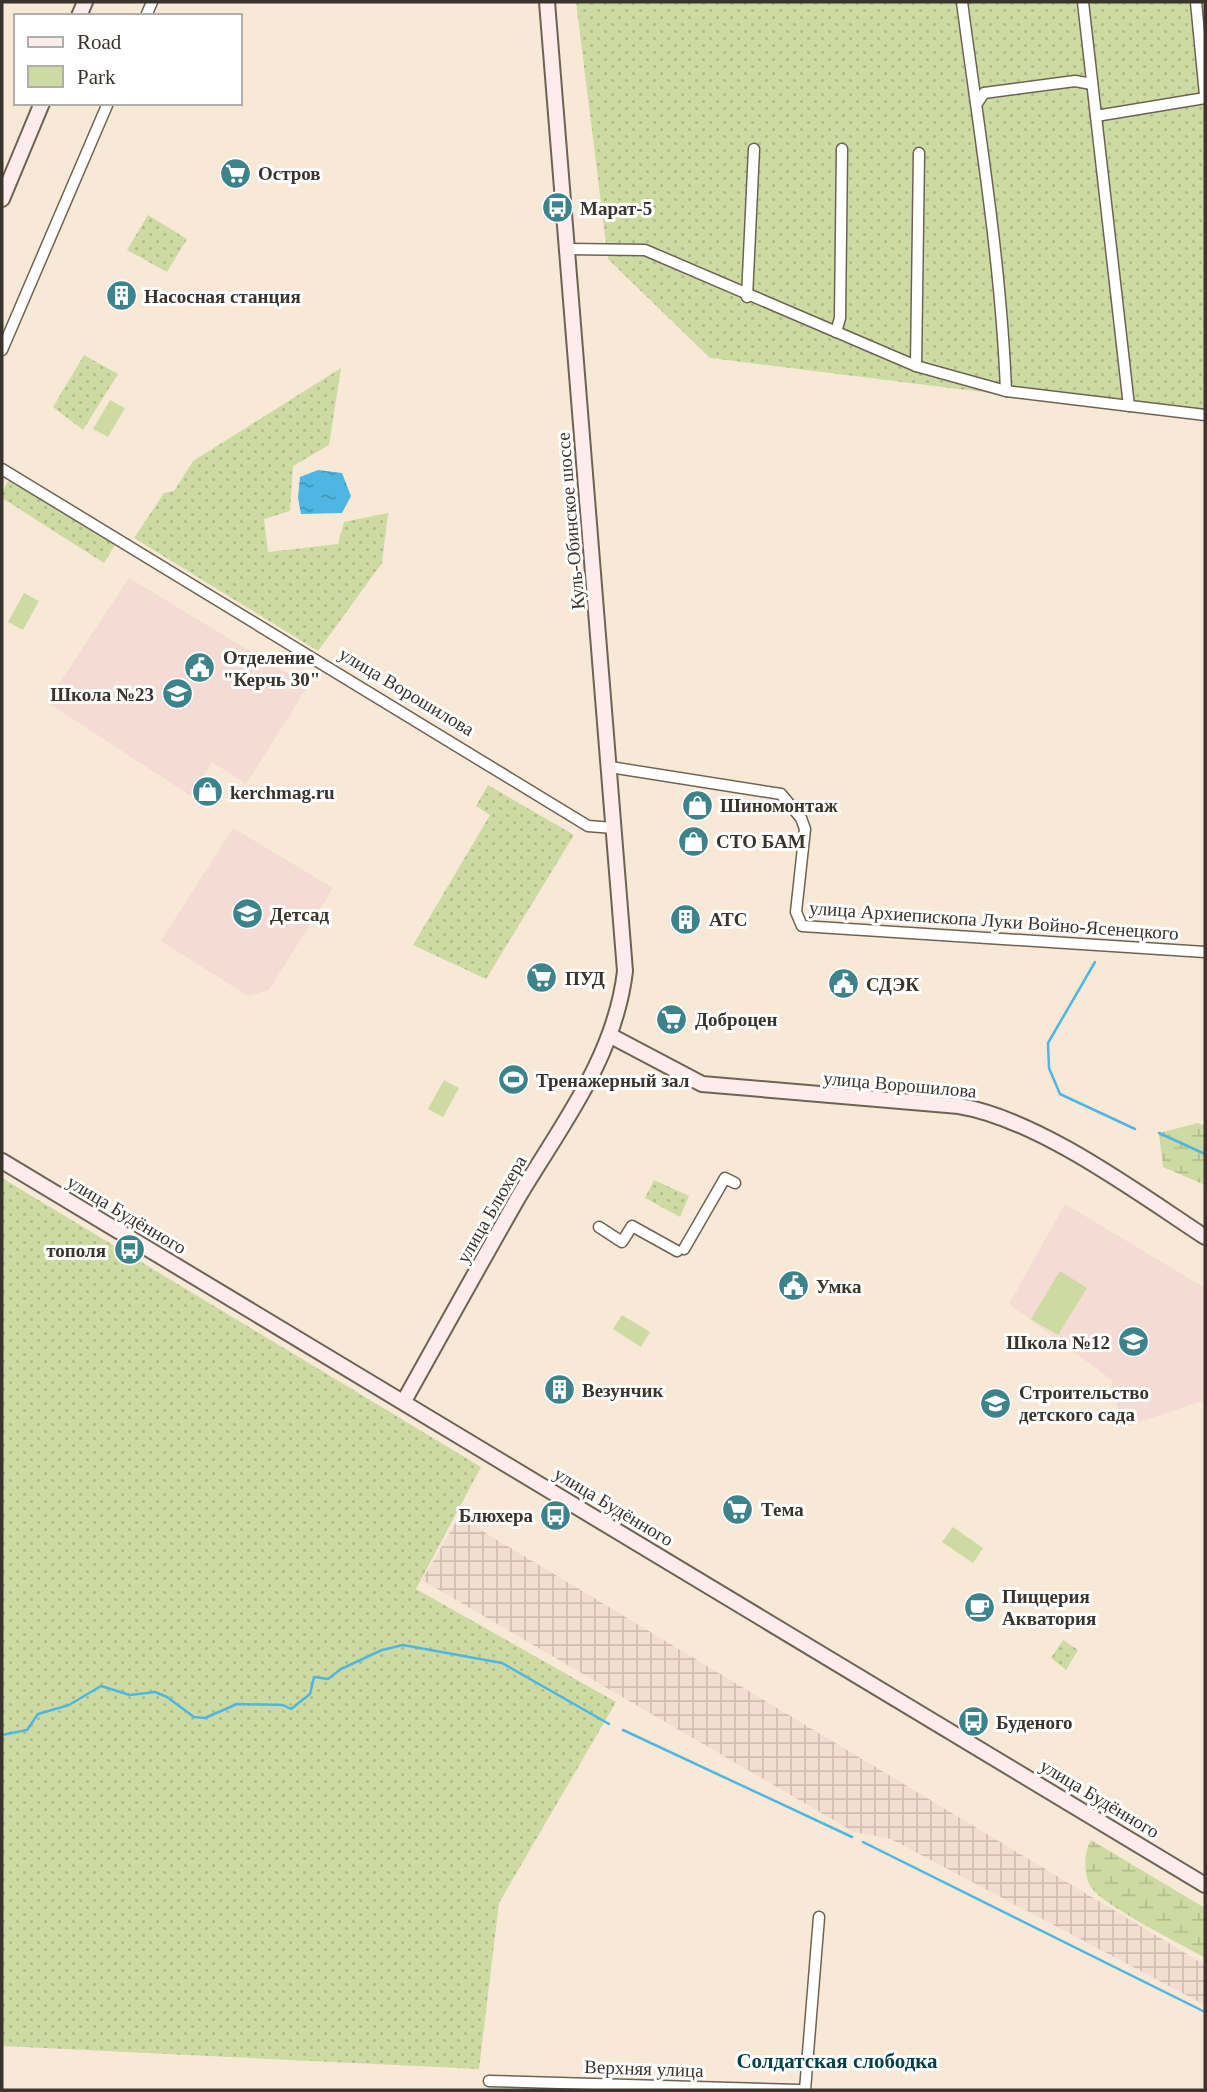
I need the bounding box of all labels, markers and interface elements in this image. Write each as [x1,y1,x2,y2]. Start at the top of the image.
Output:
legend [14,14,242,105]
text: Road [77,30,122,54]
text: Park [77,65,116,89]
supermarket icon: Остров [218,156,252,190]
place label: Остров [258,163,321,184]
bus stop icon: Марат-5 [540,191,574,225]
place label: Марат-5 [580,198,652,219]
building icon: Насосная станция [104,279,138,313]
place label: Насосная станция [144,286,301,307]
street label: Куль-Обинское шоссе [552,431,589,610]
street label: улица Ворошилова [335,643,479,740]
place label: Отделение "Керчь 30" [223,647,320,690]
public building icon: Отделение "Керчь 30" [183,651,217,685]
school or university icon: Школа №23 [160,677,194,711]
place label: Школа №23 [50,684,154,705]
shop icon: kerchmag.ru [190,775,224,809]
place label: kerchmag.ru [230,782,335,803]
shop icon: Шиномонтаж [680,788,714,822]
place label: Шиномонтаж [720,795,838,816]
shop icon: СТО БАМ [676,824,710,858]
place label: СТО БАМ [716,831,806,852]
school or university icon: Детсад [230,897,264,931]
street label: улица Архиепископа Луки Войно-Ясенецкого [808,897,1179,944]
building icon: АТС [669,902,703,936]
place label: Детсад [270,904,329,925]
place label: АТС [709,909,747,930]
supermarket icon: ПУД [525,961,559,995]
public building icon: СДЭК [826,967,860,1001]
place label: ПУД [565,968,605,989]
place label: СДЭК [866,974,919,995]
supermarket icon: Доброцен [655,1002,689,1036]
place label: Доброцен [695,1009,778,1030]
sports icon: Тренажерный зал [496,1063,530,1097]
street label: улица Ворошилова [822,1067,978,1102]
place label: Тренажерный зал [536,1070,690,1091]
street label: улица Блюхера [452,1151,531,1267]
street label: улица Будённого [63,1171,190,1258]
bus stop icon: тополя [112,1233,146,1267]
place label: тополя [46,1240,106,1261]
public building icon: Умка [776,1269,810,1303]
place label: Умка [816,1276,862,1297]
school or university icon: Школа №12 [1116,1325,1150,1359]
place label: Школа №12 [1006,1332,1110,1353]
building icon: Везунчик [542,1373,576,1407]
place label: Везунчик [582,1380,663,1401]
place label: Строительство детского сада [1019,1382,1149,1425]
school or university icon: Строительство детского сада [979,1386,1013,1420]
street label: улица Будённого [550,1463,677,1550]
supermarket icon: Тема [721,1492,755,1526]
bus stop icon: Блюхера [539,1498,573,1532]
place label: Тема [761,1499,804,1520]
place label: Блюхера [459,1505,533,1526]
place label: Пиццерия Акватория [1002,1586,1096,1629]
cafe icon: Пиццерия Акватория [962,1590,996,1624]
bus stop icon: Буденого [956,1705,990,1739]
place label: Буденого [996,1712,1073,1733]
street label: улица Будённого [1036,1755,1163,1842]
district label: Солдатская слободка [736,2049,938,2073]
street label: Верхняя улица [584,2056,705,2081]

